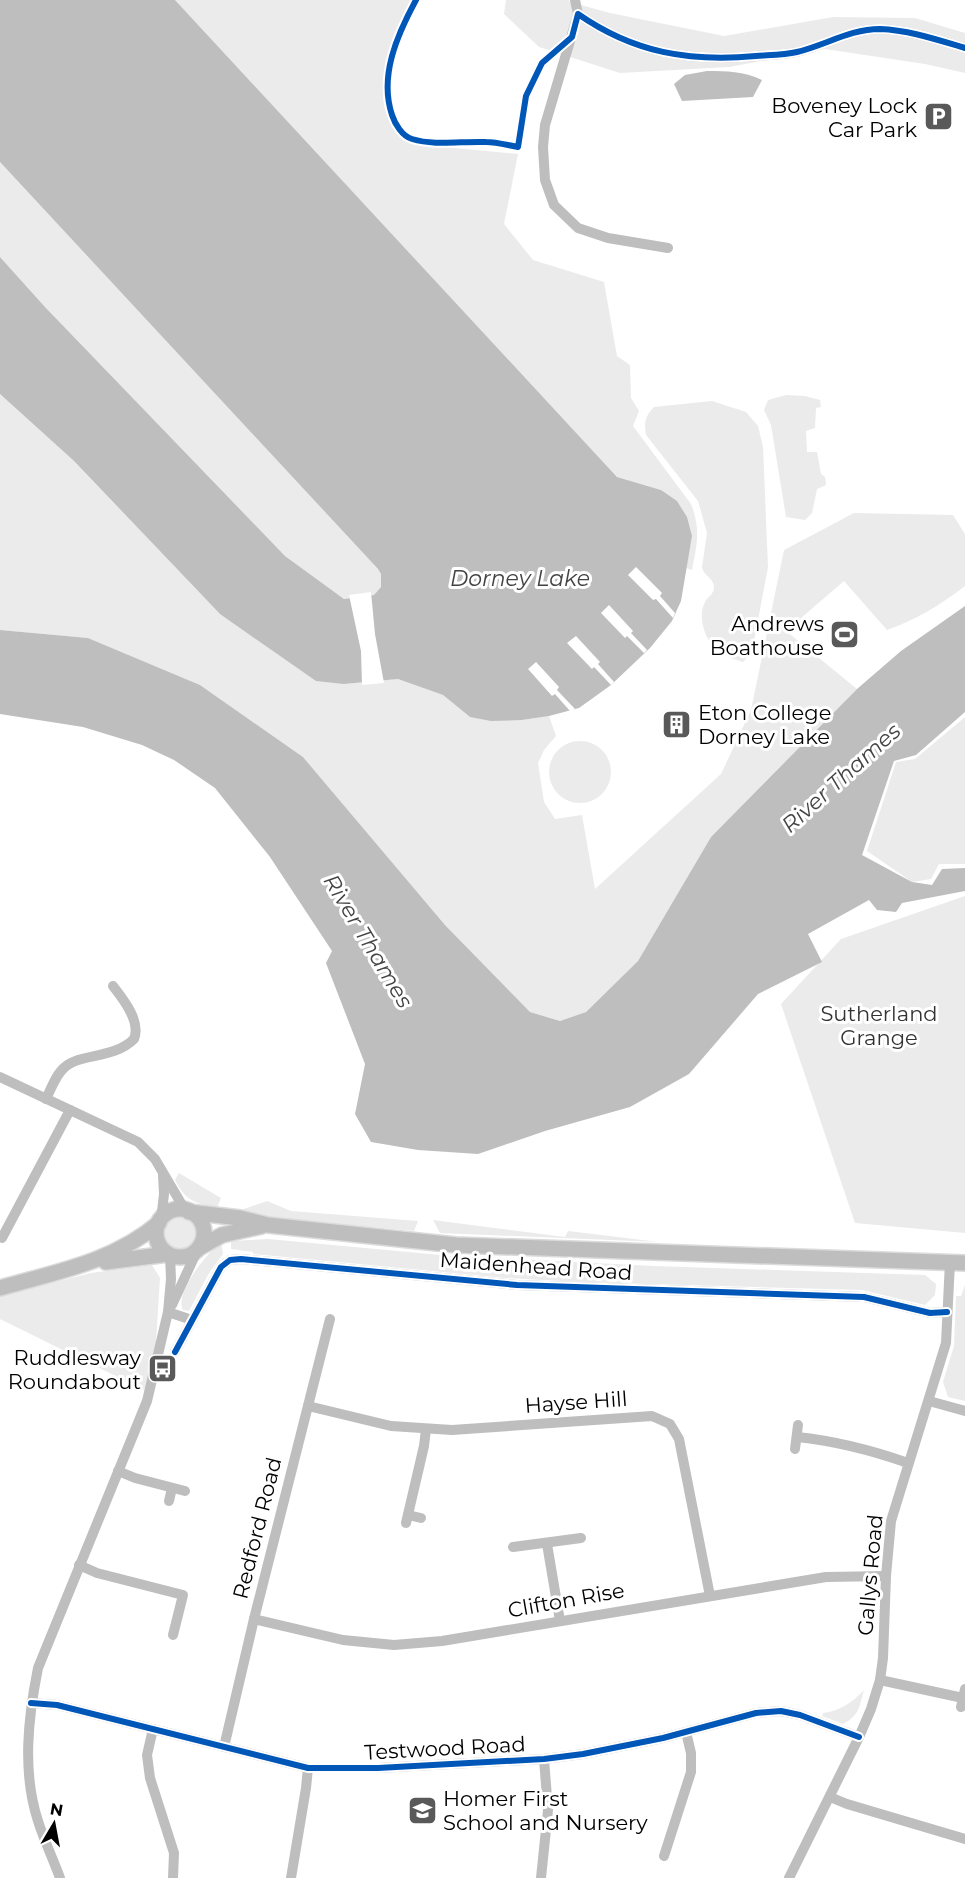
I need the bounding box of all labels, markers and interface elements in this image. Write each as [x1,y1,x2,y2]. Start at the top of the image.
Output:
place label: Boveney Lock Car Park [771,93,917,142]
parking icon: Boveney Lock Car Park [922,101,954,133]
water label: Dorney Lake [450,565,590,592]
place label: Andrews Boathouse [710,611,824,660]
sports icon: Andrews Boathouse [829,619,861,651]
place label: Eton College Dorney Lake [698,700,831,749]
building icon: Eton College Dorney Lake [661,708,693,740]
water label: River Thames [776,717,906,839]
water label: River Thames [318,869,419,1013]
park label: Sutherland Grange [820,1001,938,1050]
street label: Maidenhead Road [439,1247,633,1285]
place label: Ruddlesway Roundabout [8,1345,142,1394]
bus stop icon: Ruddlesway Roundabout [146,1353,178,1385]
street label: Hayse Hill [524,1386,628,1418]
street label: Redford Road [227,1455,287,1601]
street label: Gallys Road [852,1513,888,1637]
street label: Clifton Rise [506,1577,626,1623]
street label: Testwood Road [364,1731,526,1765]
place label: Homer First School and Nursery [443,1786,648,1835]
north arrow [24,1794,84,1854]
school or university icon: Homer First School and Nursery [406,1794,438,1826]
text: N [48,1799,65,1820]

